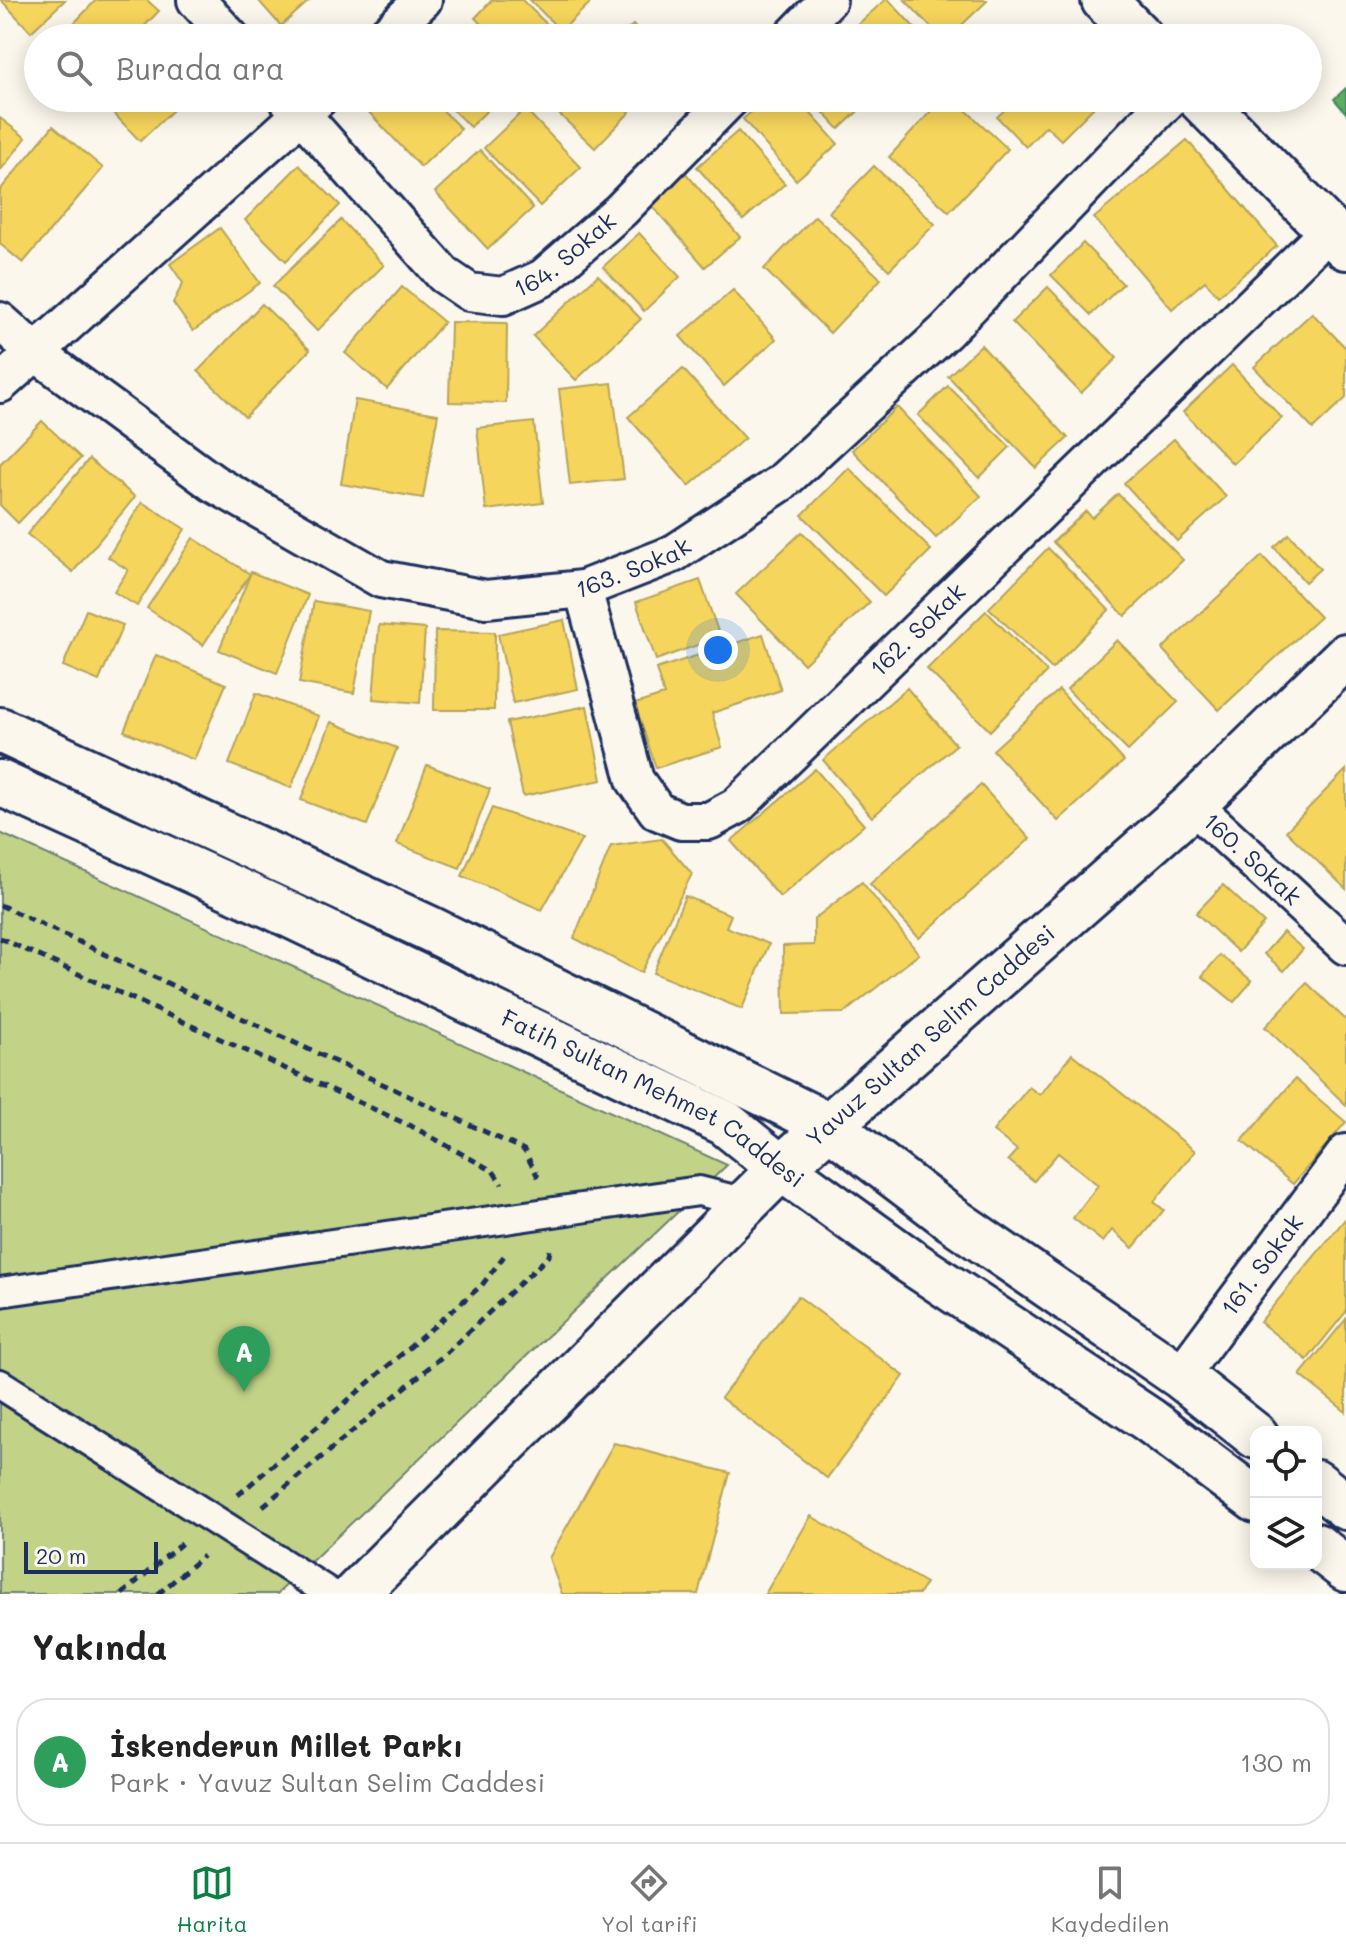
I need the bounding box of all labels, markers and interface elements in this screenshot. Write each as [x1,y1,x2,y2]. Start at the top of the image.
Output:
search box [24,24,1322,112]
icon: search [52,46,96,90]
text: Burada ara [116,48,285,88]
street label: 164. Sokak [509,205,622,303]
street label: 163. Sokak [574,529,696,604]
street label: 162. Sokak [862,576,971,683]
your location [698,630,738,670]
street label: 160. Sokak [1197,805,1309,911]
street label: Yavuz Sultan Selim Caddesi [799,917,1061,1153]
street label: Fatih Sultan Mehmet Caddesi [497,1001,811,1194]
street label: 161. Sokak [1213,1207,1309,1321]
pin: A [218,1326,270,1392]
map controls [1250,1426,1322,1570]
button: locate [1250,1426,1322,1498]
button: layers [1250,1498,1322,1570]
scale bar [24,1538,158,1574]
text: 20 m [36,1541,86,1570]
text: Yakında [32,1624,167,1669]
text: İskenderun Millet Parkı [110,1725,463,1765]
text: A [51,1745,69,1779]
text: 130 m [1240,1745,1312,1779]
text: Park · Yavuz Sultan Selim Caddesi [110,1765,545,1799]
tab: Harita [177,1861,247,1938]
tab: Yol tarifi [601,1861,697,1938]
tab: Kaydedilen [1051,1861,1169,1938]

